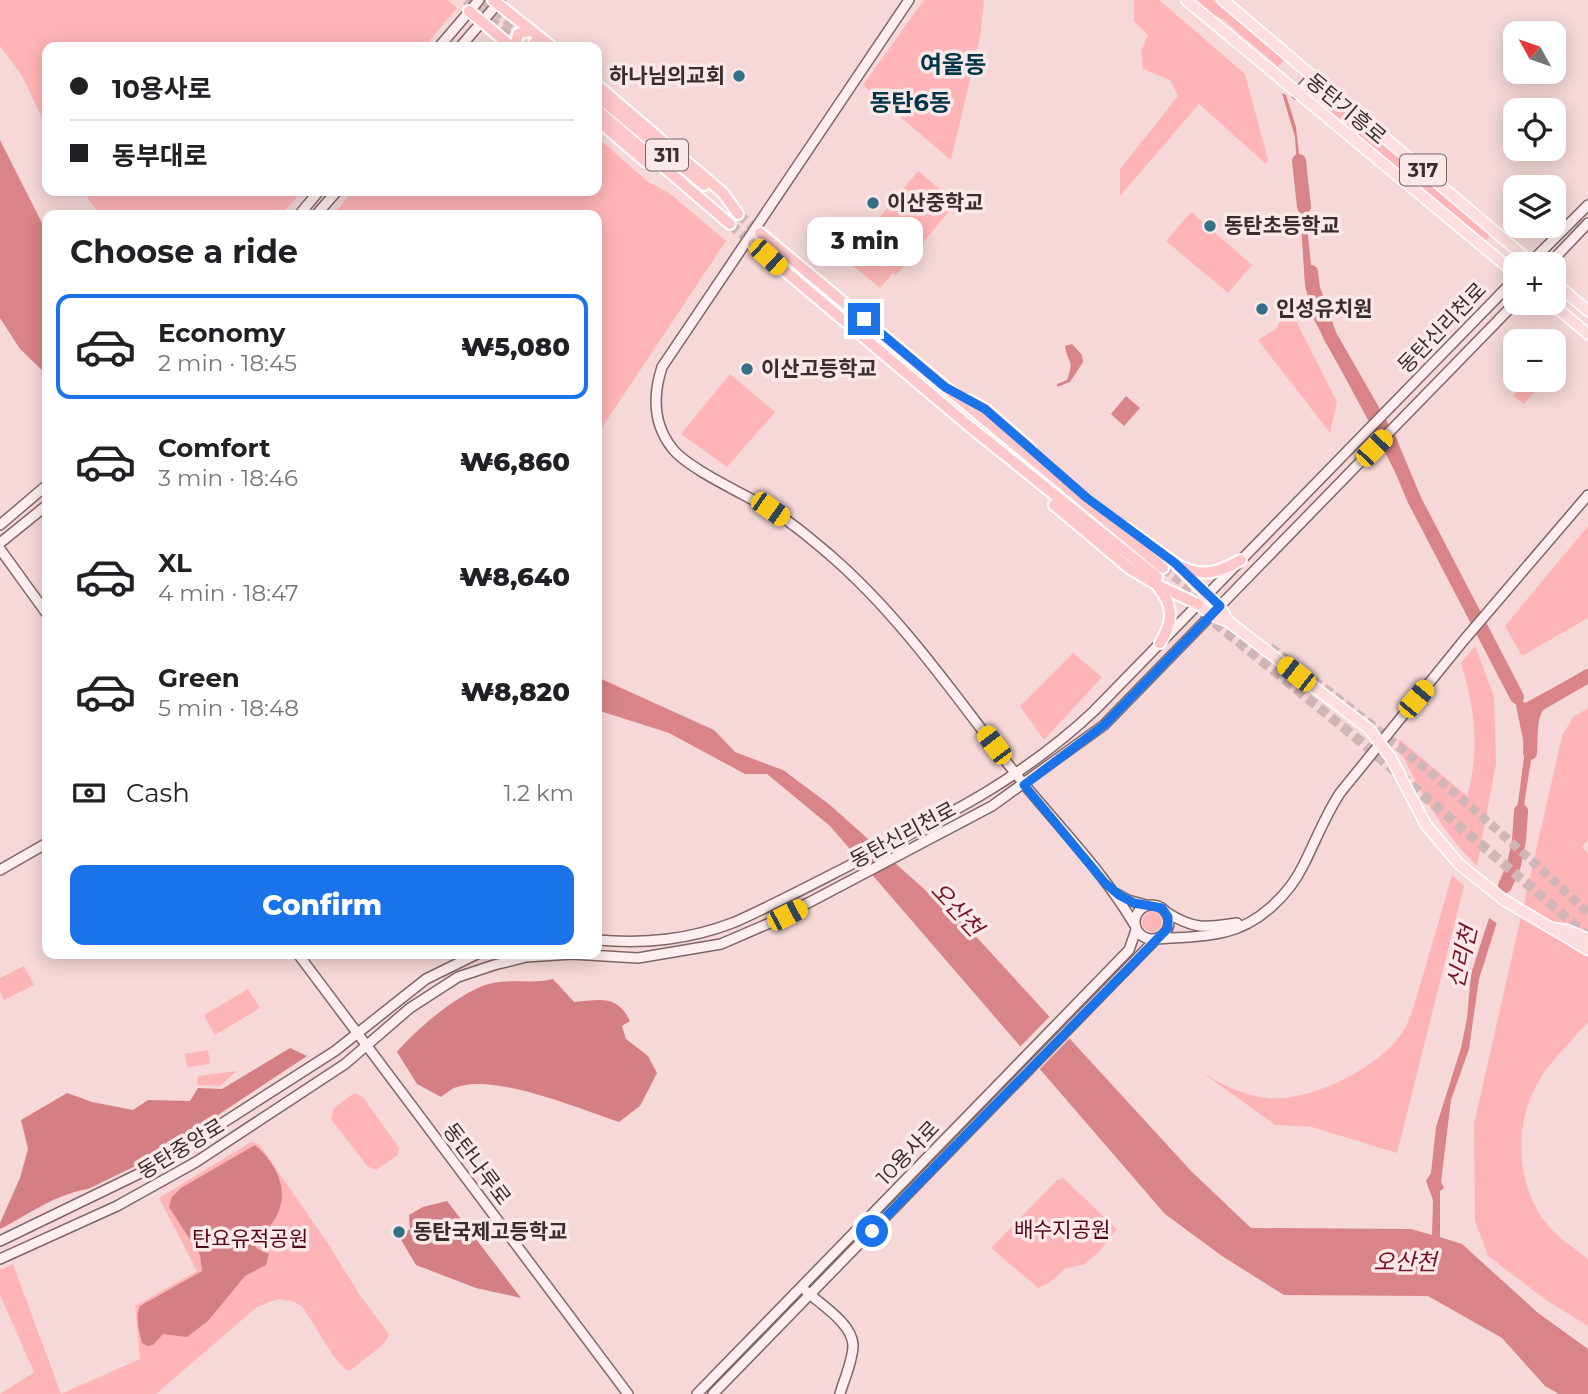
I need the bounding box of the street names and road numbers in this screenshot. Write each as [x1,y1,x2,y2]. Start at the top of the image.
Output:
street label: 동탄기흥로 [1301,68,1391,149]
road number: 311 [646,140,688,170]
road number: 317 [1400,154,1446,186]
street label: 동탄신리천로 [1392,277,1491,378]
street label: 동탄신리천로 [846,796,960,873]
street label: 동탄중앙로 [133,1113,229,1184]
street label: 10용사로 [871,1115,944,1190]
street label: 동탄나루로 [438,1118,516,1210]

